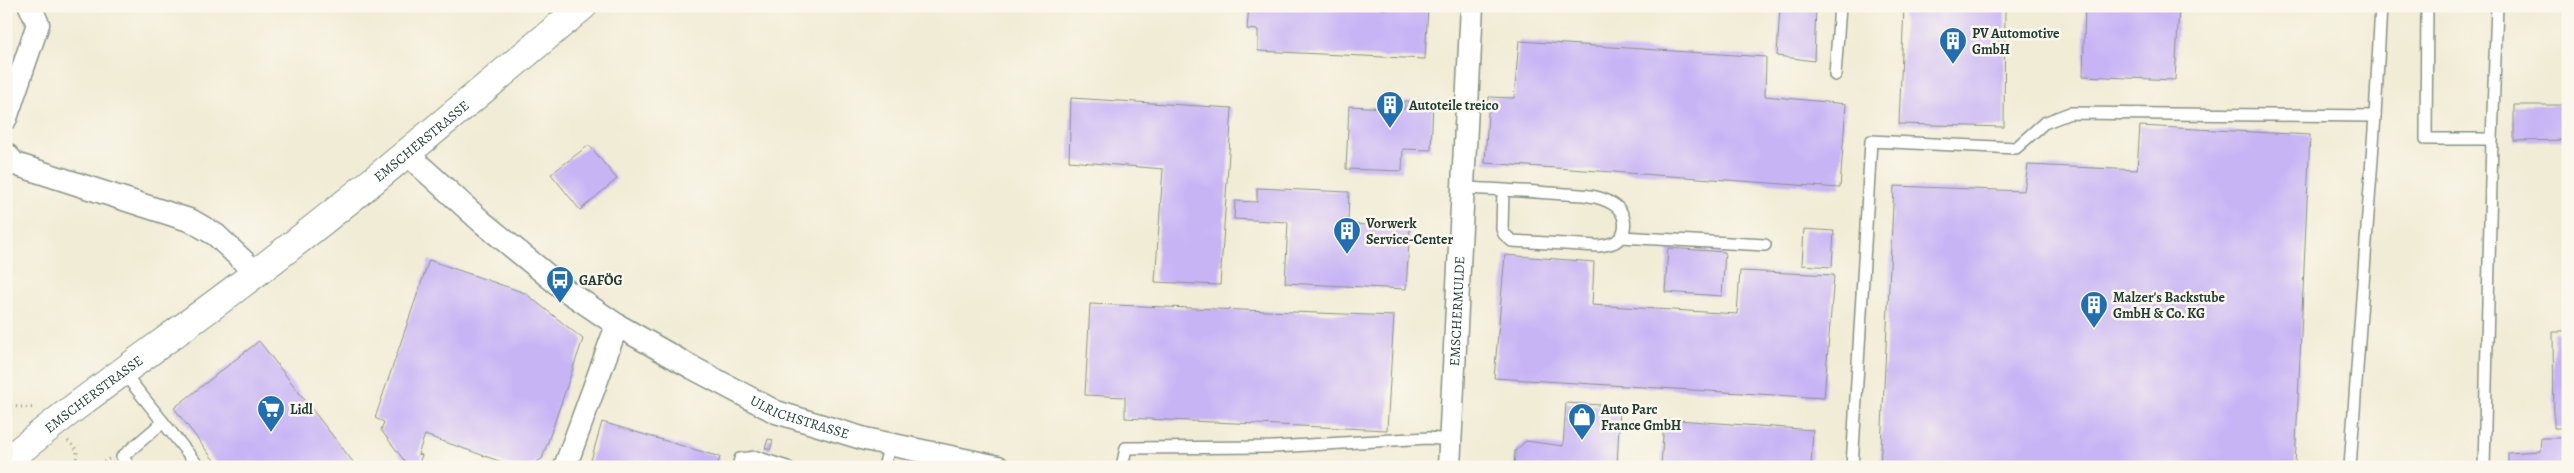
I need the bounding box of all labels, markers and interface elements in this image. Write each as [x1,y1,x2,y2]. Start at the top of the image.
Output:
place label: PV Automotive GmbH [1972,24,2060,59]
building icon: PV Automotive GmbH [1938,26,1968,65]
building icon: Autoteile treico [1375,90,1405,129]
street label: EMSCHERSTRASSE [370,96,473,186]
place label: Autoteile treico [1408,96,1499,115]
place label: Vorwerk Service-Center [1365,214,1453,249]
building icon: Vorwerk Service-Center [1332,216,1362,255]
street label: EMSCHERMULDE [1445,256,1470,367]
bus stop icon: GAFÖG [545,265,575,304]
place label: GAFÖG [579,271,623,290]
place label: Malzer's Backstube GmbH & Co. KG [2113,288,2225,323]
building icon: Malzer's Backstube GmbH & Co. KG [2079,290,2109,329]
street label: EMSCHERSTRASSE [41,351,147,437]
street label: ULRICHSTRASSE [747,391,852,444]
supermarket icon: Lidl [256,394,286,433]
place label: Lidl [290,400,313,419]
place label: Auto Parc France GmbH [1600,400,1681,435]
shop icon: Auto Parc France GmbH [1567,402,1597,441]

